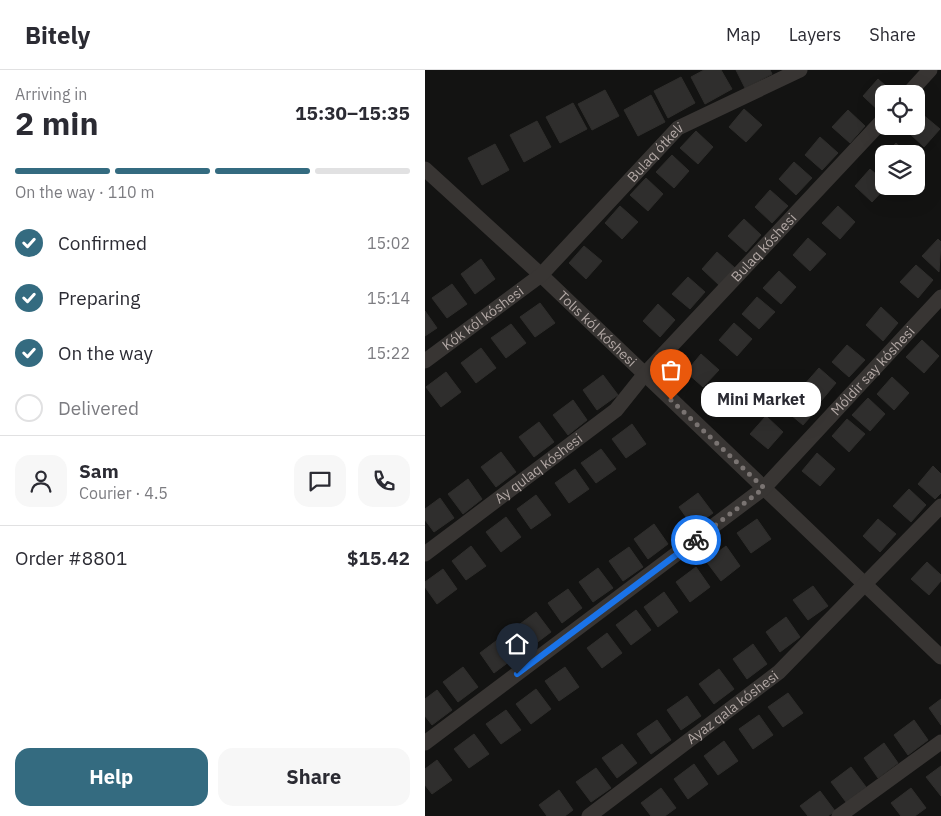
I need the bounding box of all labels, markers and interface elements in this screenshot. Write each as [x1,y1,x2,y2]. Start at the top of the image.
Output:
text: Bitely [25,19,90,51]
text: Map [726,23,761,46]
text: Layers [789,23,841,46]
text: Share [869,23,916,46]
text: Arriving in [15,84,87,104]
map controls [875,85,925,195]
button: locate [875,85,925,135]
text: 15:30–15:35 [295,101,410,125]
text: 2 min [15,102,99,144]
street label: Bulaq ótkeli [623,118,686,186]
button: layers [875,145,925,195]
text: On the way · 110 m [15,182,154,202]
street label: Bulaq kóshesi [727,209,800,285]
icon: check [15,229,43,257]
text: Confirmed [58,231,147,255]
text: 15:02 [367,233,410,253]
street label: Kók kól kóshesi [439,282,527,354]
icon: check [15,284,43,312]
text: Preparing [58,286,140,310]
street label: Tolıs kól kóshesi [554,287,641,371]
text: 15:14 [367,288,410,308]
street label: Móldir say kóshesi [827,322,918,419]
icon: check [15,339,43,367]
text: On the way [58,341,153,365]
text: 15:22 [367,343,410,363]
pin [650,349,692,400]
icon: bag [657,356,685,384]
callout: Mini Market [701,382,821,418]
text: Mini Market [717,389,805,409]
text: Delivered [58,396,139,420]
street label: Ay qulaq kóshesi [491,430,586,508]
button: person [15,455,67,507]
button: chat [294,455,346,507]
button: phone [358,455,410,507]
text: Sam [79,459,119,483]
text: Courier · 4.5 [79,483,168,503]
courier [671,515,721,565]
icon: bike [682,526,710,554]
text: Order #8801 [15,546,127,570]
text: $15.42 [347,546,410,570]
pin [496,623,538,674]
icon: home [503,630,531,658]
street label: Ayaz qala kóshesi [683,667,782,748]
button: Help [15,748,208,806]
button: Share [218,748,410,806]

